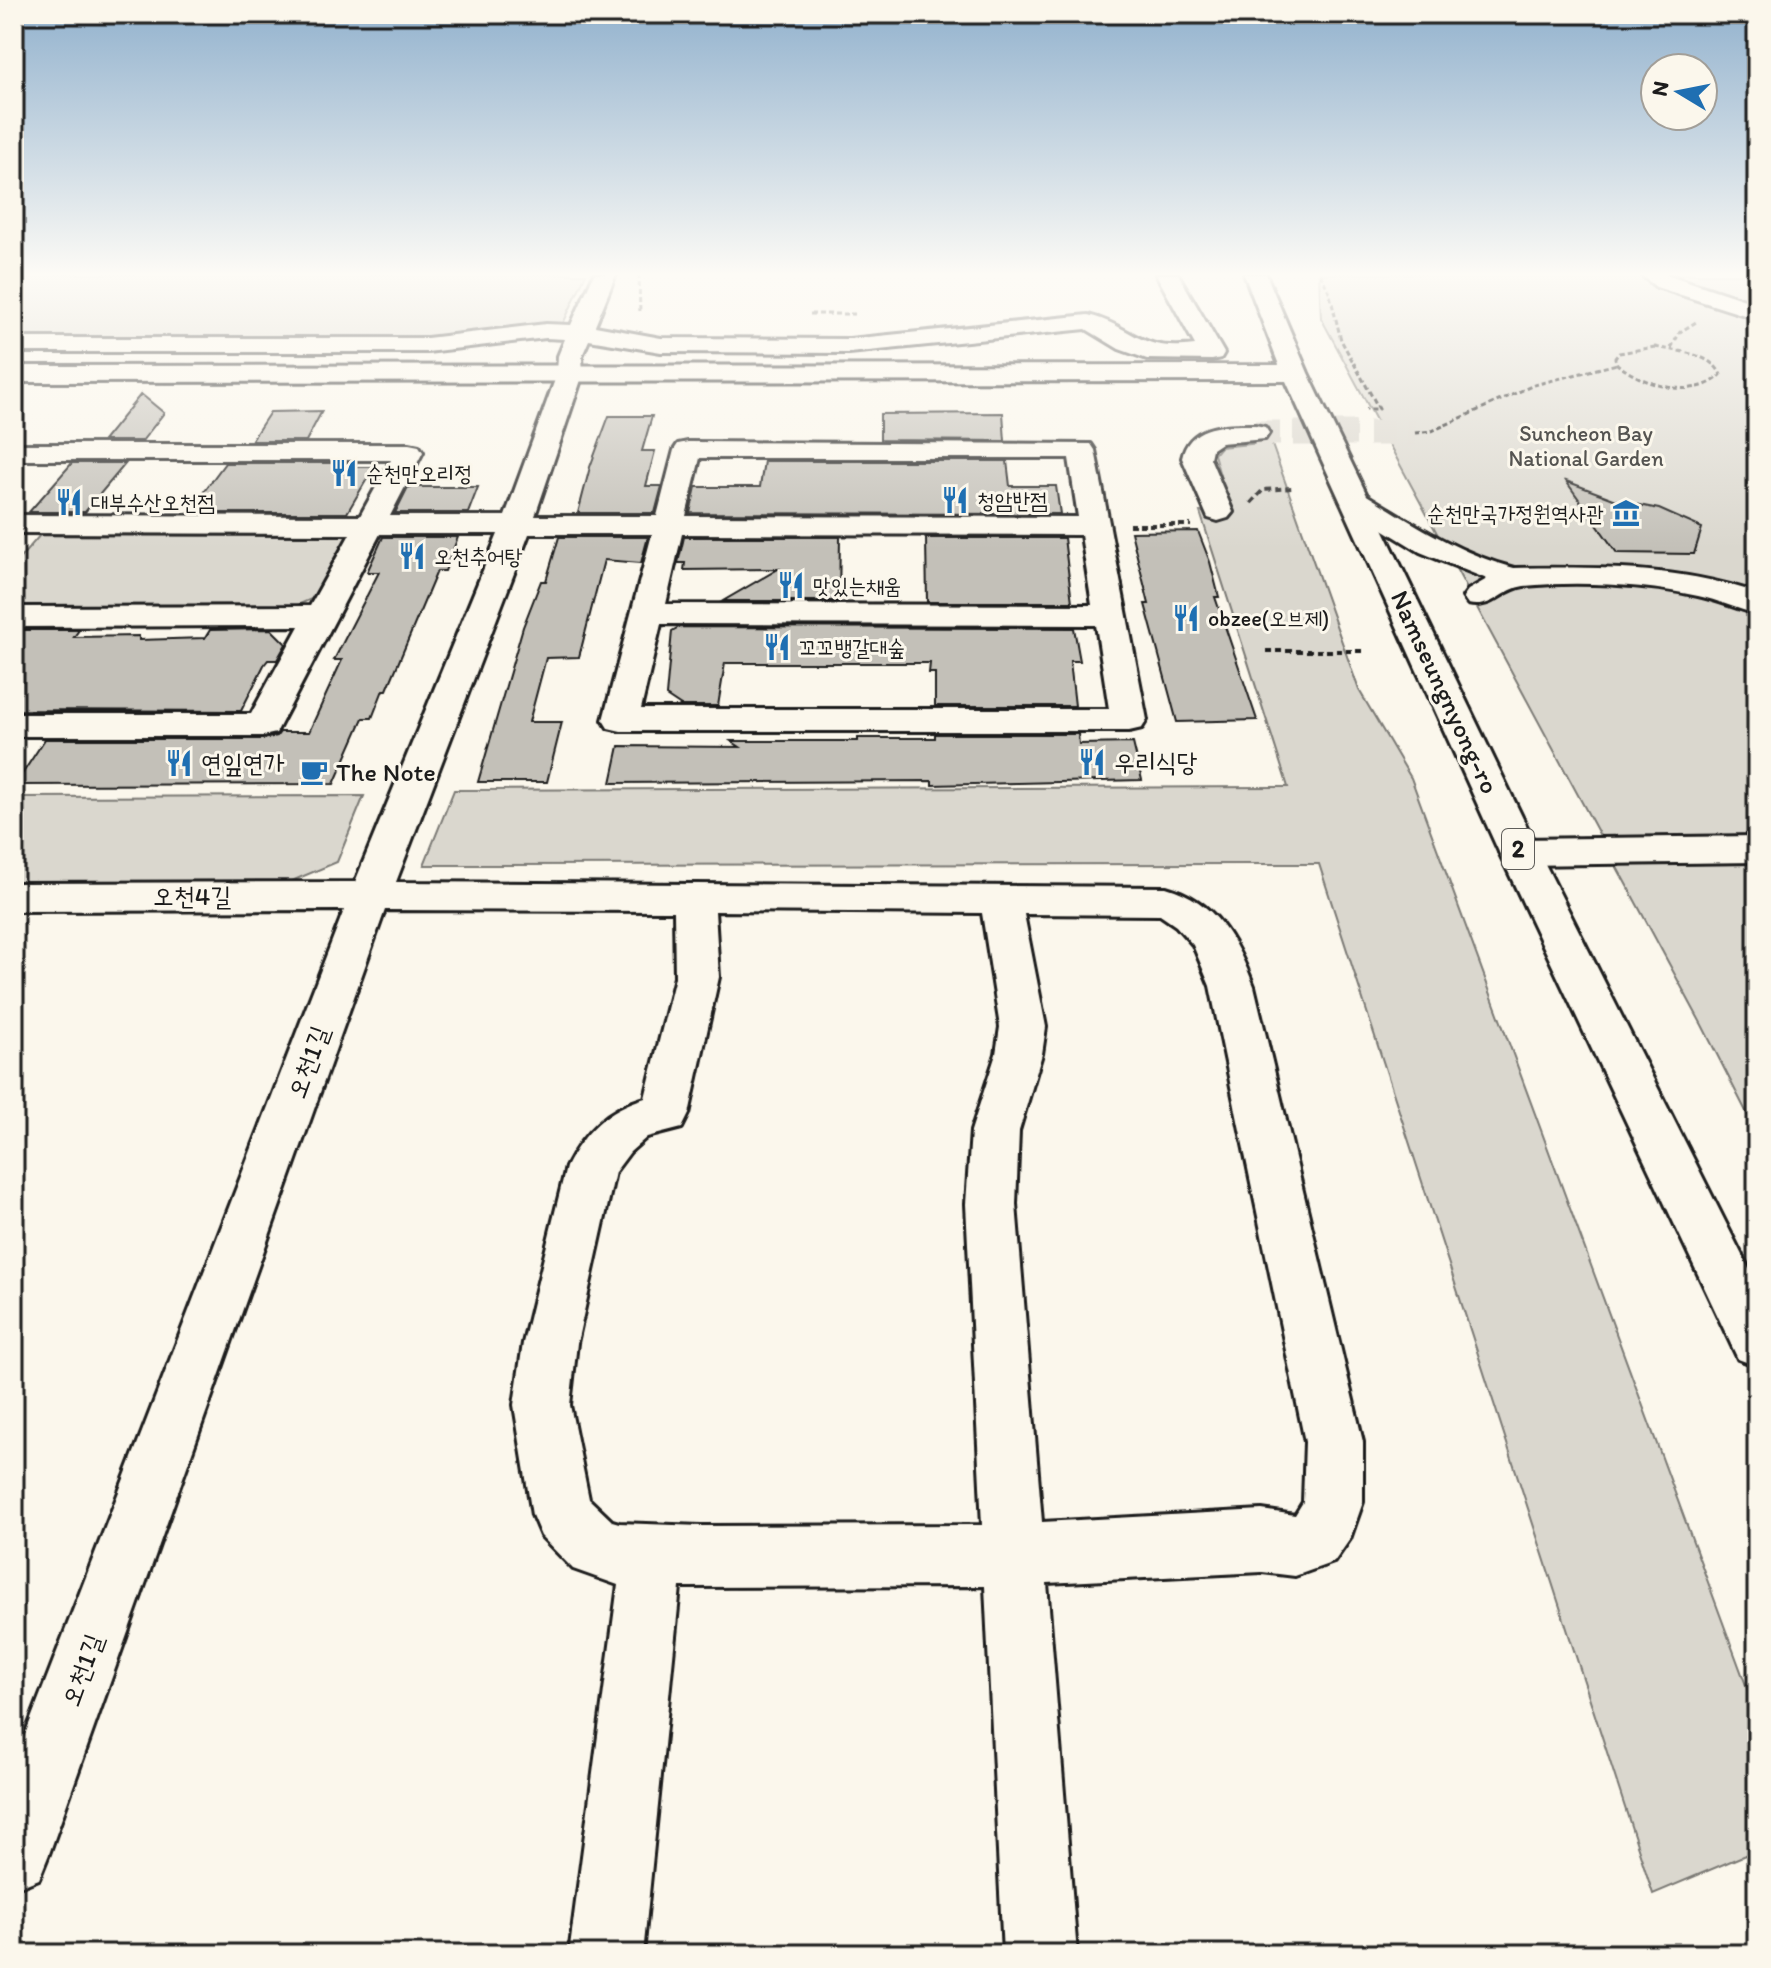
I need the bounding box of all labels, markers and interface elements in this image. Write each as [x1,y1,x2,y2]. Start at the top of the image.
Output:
north arrow [1639,52,1719,132]
text: N [1645,79,1674,98]
park label: Suncheon Bay National Garden [1508,420,1664,472]
restaurant icon: 순천만오리정 [329,458,359,488]
place label: 순천만오리정 [366,460,472,487]
restaurant icon: 청암반점 [940,485,970,515]
restaurant icon: 대부수산오천점 [54,487,84,517]
place label: 청암반점 [977,487,1048,514]
place label: 대부수산오천점 [91,489,215,516]
museum icon: 순천만국가정원역사관 [1611,498,1641,528]
place label: 순천만국가정원역사관 [1427,500,1604,527]
restaurant icon: 오천추어탕 [397,541,427,571]
place label: 오천추어탕 [434,543,523,570]
restaurant icon: 맛있는채움 [776,570,806,600]
place label: 맛있는채움 [813,572,902,599]
street label: Namseungnyong-ro [1384,585,1506,799]
restaurant icon: obzee(오브제) [1171,603,1201,633]
place label: obzee(오브제) [1208,605,1329,632]
restaurant icon: 꼬꼬뱅갈대숲 [762,632,792,662]
place label: 꼬꼬뱅갈대숲 [799,634,905,661]
place label: 우리식당 [1114,746,1198,778]
place label: 연잎연가 [201,747,285,779]
restaurant icon: 우리식당 [1077,747,1107,777]
restaurant icon: 연잎연가 [164,748,194,778]
place label: The Note [336,756,436,788]
cafe icon: The Note [299,757,329,787]
road number: 2 [1502,829,1534,869]
street label: 오천4길 [153,880,231,912]
street label: 오천1길 [280,1021,336,1103]
street label: 오천1길 [54,1629,110,1711]

